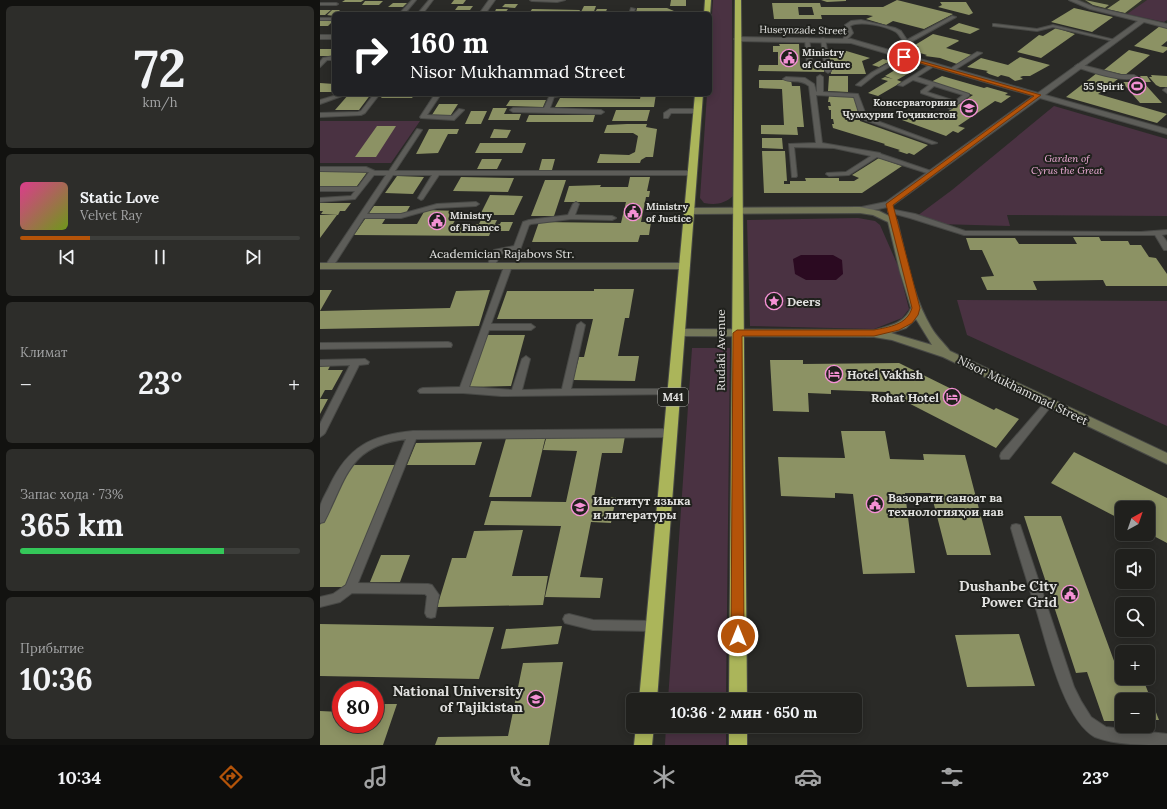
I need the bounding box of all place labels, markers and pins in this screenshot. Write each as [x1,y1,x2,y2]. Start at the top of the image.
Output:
pin [887,40,921,74]
place label: Ministry of Culture [802,46,851,71]
public building icon: Ministry of Culture [779,48,799,68]
sports icon: 55 Spirit [1127,76,1147,96]
place label: 55 Spirit [1083,80,1125,93]
place label: Консерваторияи Ҷумҳурии Тоҷикистон [843,96,956,121]
school or university icon: Консерваторияи Ҷумҳурии Тоҷикистон [959,98,979,118]
place label: Ministry of Justice [646,200,692,225]
public building icon: Ministry of Justice [623,202,643,222]
place label: Ministry of Finance [450,209,500,234]
public building icon: Ministry of Finance [427,211,447,231]
place icon: Deers [764,291,784,311]
place label: Deers [787,294,821,309]
hotel icon: Hotel Vakhsh [824,364,844,384]
place label: Hotel Vakhsh [847,367,924,382]
hotel icon: Rohat Hotel [942,387,962,407]
place label: Rohat Hotel [871,390,939,405]
place label: Вазорати саноат ва технологияҳои нав [888,490,1004,519]
place label: Институт языка и литературы [593,493,691,522]
public building icon: Вазорати саноат ва технологияҳои нав [865,494,885,514]
school or university icon: Институт языка и литературы [570,497,590,517]
place label: Dushanbe City Power Grid [959,577,1057,611]
public building icon: Dushanbe City Power Grid [1060,584,1080,604]
place label: National University of Tajikistan [393,682,523,716]
school or university icon: National University of Tajikistan [526,689,546,709]

